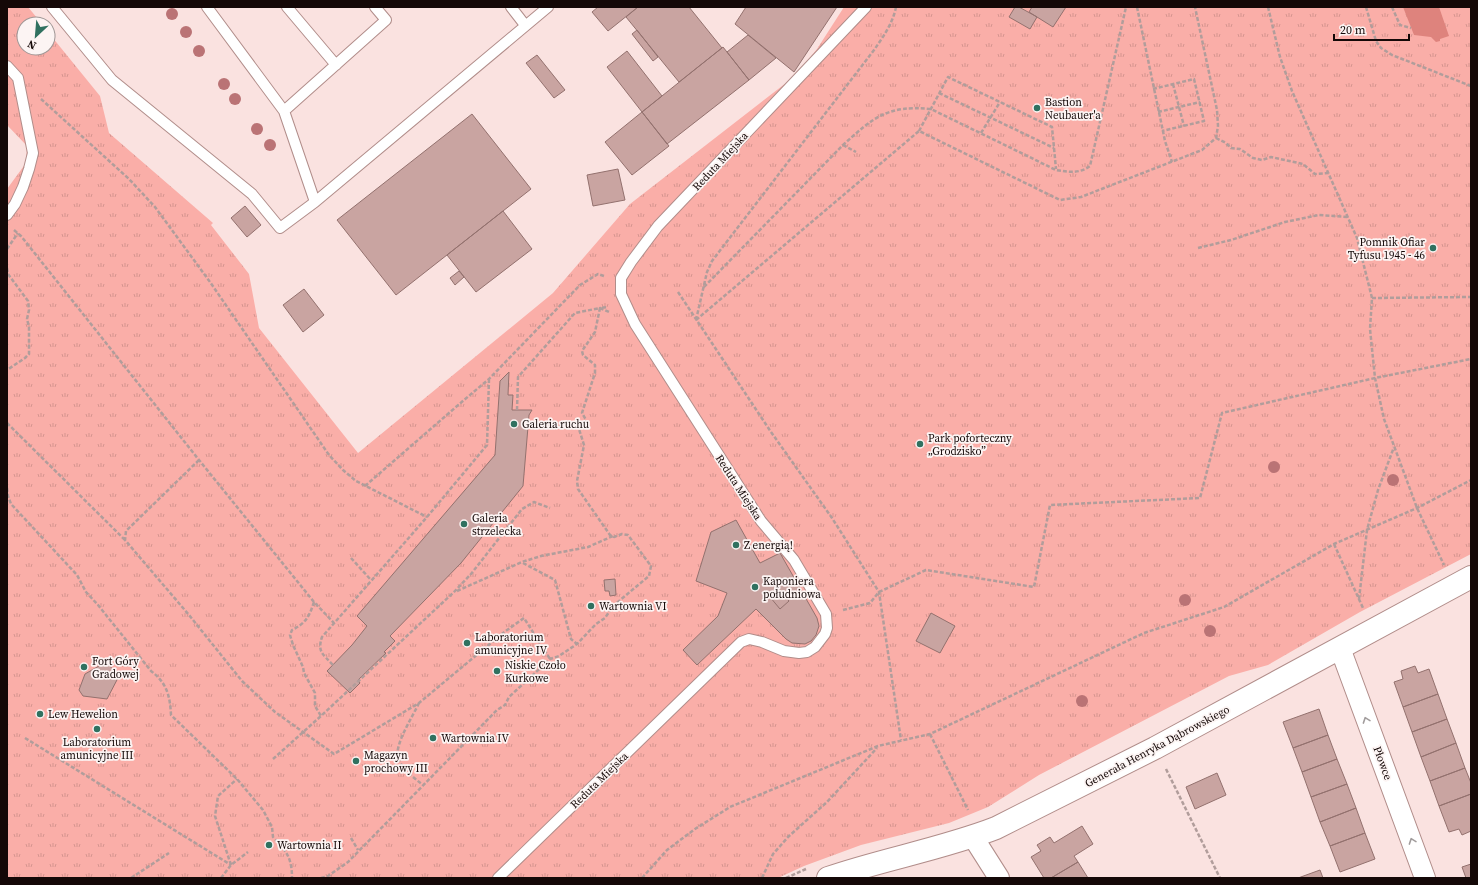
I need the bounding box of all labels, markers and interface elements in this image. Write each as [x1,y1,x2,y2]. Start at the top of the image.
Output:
north arrow [16,16,56,56]
scale bar [1334,16,1409,42]
text: 20 m [1340,22,1366,38]
text: N [25,36,39,53]
place label: Bastion Neubauer'a [1045,95,1101,123]
marker: Bastion Neubauer'a [1032,103,1042,113]
street label: Reduta Miejska [689,128,752,194]
place label: Pomnik Ofiar Tyfusu 1945 - 46 [1348,235,1425,263]
marker: Pomnik Ofiar Tyfusu 1945 - 46 [1428,243,1438,253]
place label: Galeria ruchu [522,417,590,432]
marker: Galeria ruchu [509,419,519,429]
place label: Park poforteczny „Grodzisko” [928,431,1012,459]
marker: Park poforteczny „Grodzisko” [915,439,925,449]
street label: Reduta Miejska [712,452,766,523]
place label: Galeria strzelecka [472,511,522,539]
marker: Galeria strzelecka [459,519,469,529]
place label: Z energią! [744,538,793,553]
marker: Z energią! [731,540,741,550]
place label: Kaponiera południowa [763,574,821,602]
marker: Kaponiera południowa [750,582,760,592]
place label: Wartownia VI [599,599,667,614]
marker: Wartownia VI [586,601,596,611]
place label: Laboratorium amunicyjne IV [475,630,548,658]
marker: Laboratorium amunicyjne IV [462,638,472,648]
place label: Fort Góry Gradowej [92,654,139,682]
place label: Niskie Czoło Kurkowe [505,658,566,686]
marker: Fort Góry Gradowej [79,662,89,672]
marker: Niskie Czoło Kurkowe [492,666,502,676]
street label: Generała Henryka Dąbrowskiego [1082,702,1232,791]
place label: Lew Hewelion [48,707,118,722]
marker: Lew Hewelion [35,709,45,719]
one-way arrow [1363,716,1371,723]
marker: Laboratorium amunicyjne III [92,724,102,734]
place label: Wartownia IV [441,731,509,746]
marker: Wartownia IV [428,733,438,743]
place label: Laboratorium amunicyjne III [61,735,133,763]
street label: Płowce [1370,744,1396,783]
place label: Magazyn prochowy III [364,748,428,776]
street label: Reduta Miejska [567,749,632,812]
marker: Magazyn prochowy III [351,756,361,766]
place label: Wartownia II [277,838,342,853]
one-way arrow [1408,838,1416,845]
marker: Wartownia II [264,840,274,850]

